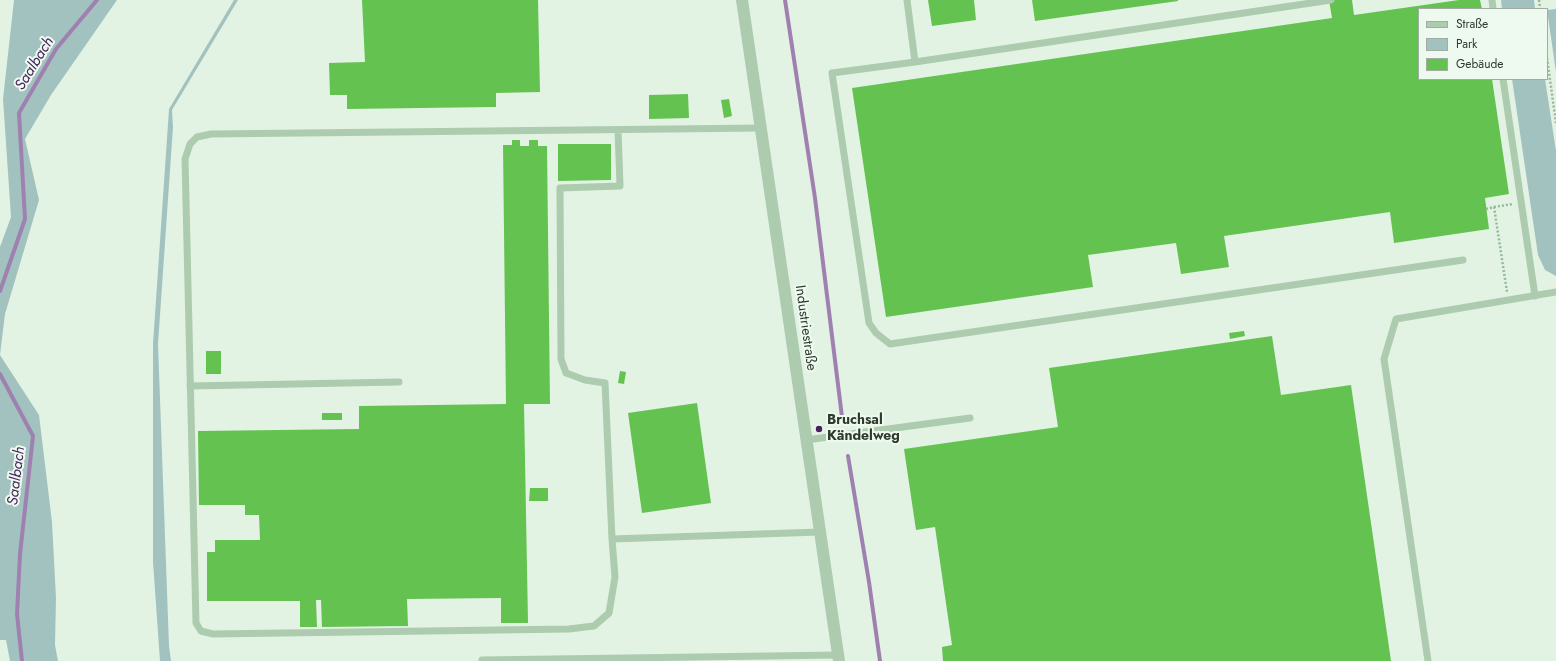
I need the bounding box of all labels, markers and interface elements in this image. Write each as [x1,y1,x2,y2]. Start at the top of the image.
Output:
legend [1418,8,1548,80]
text: Straße [1456,15,1488,33]
water label: Saalbach [12,34,58,94]
text: Park [1456,35,1477,53]
text: Gebäude [1456,55,1503,73]
street label: Industriestraße [791,284,819,372]
place label: Bruchsal Kändelweg [827,413,900,446]
marker: Bruchsal Kändelweg [814,424,824,434]
water label: Saalbach [4,446,30,506]

